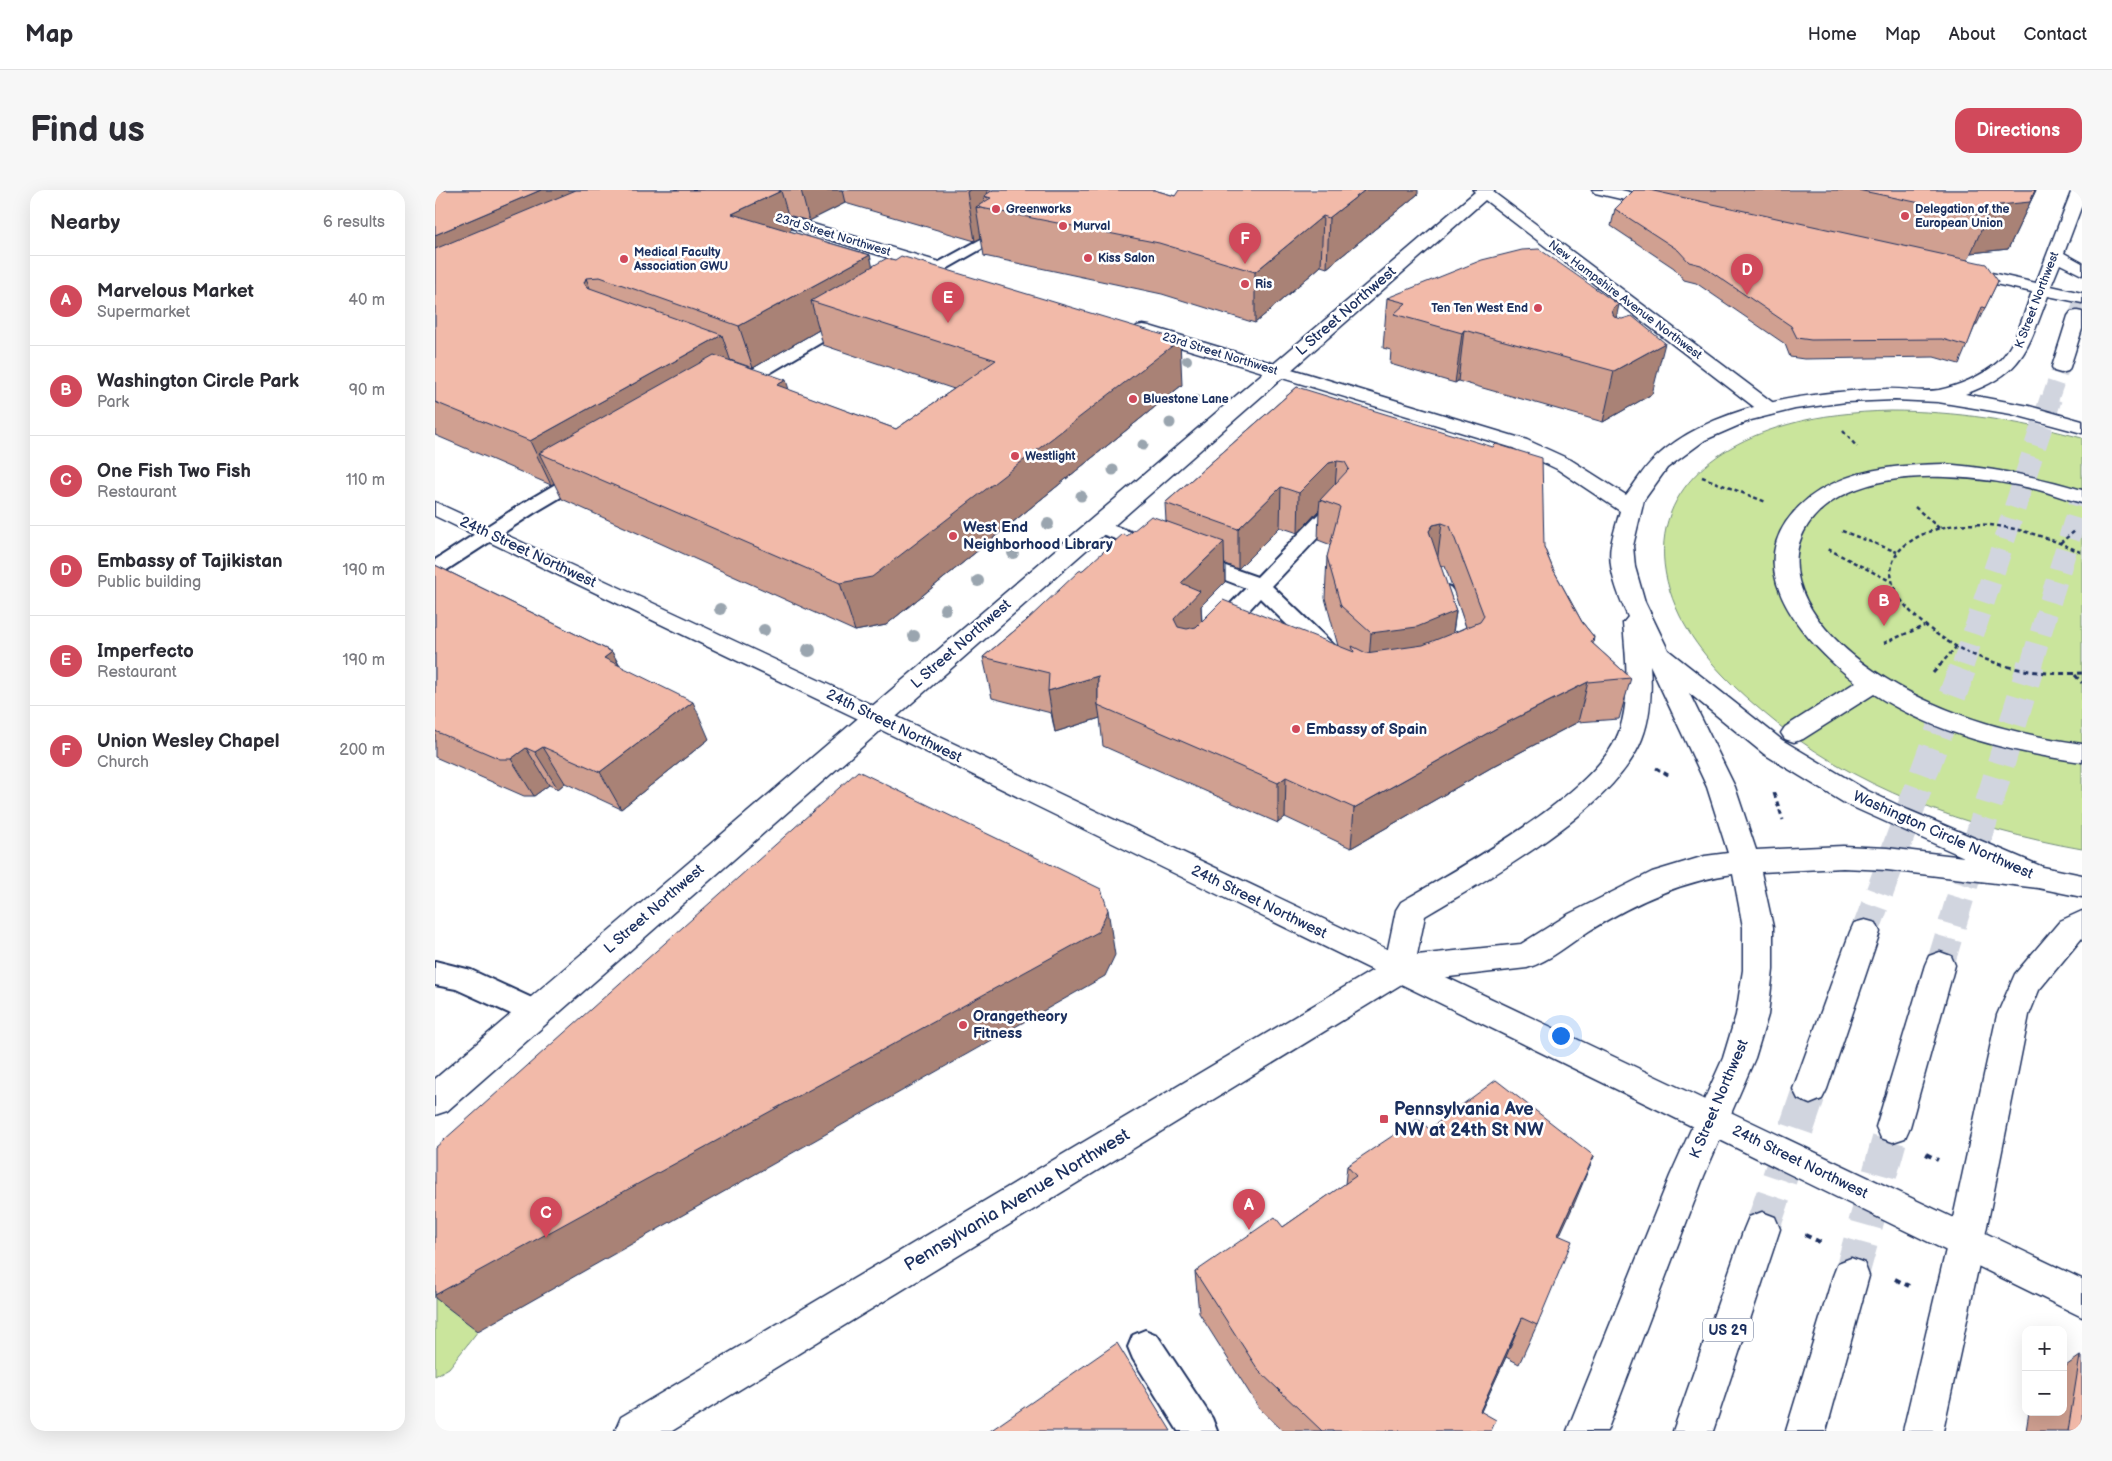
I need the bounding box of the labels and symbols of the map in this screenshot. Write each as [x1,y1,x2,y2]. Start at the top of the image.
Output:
place label: Greenworks [1006,202,1071,217]
place label: Delegation of the European Union [1915,202,2010,231]
marker: Greenworks [990,203,1002,215]
street label: 23rd Street Northwest [774,210,893,260]
marker: Delegation of the European Union [1899,210,1911,222]
place label: Murval [1073,219,1110,234]
marker: Murval [1057,220,1069,232]
pin: F [1229,223,1261,264]
street label: New Hampshire Avenue Northwest [1545,237,1705,363]
place label: Medical Faculty Association GWU [633,245,728,274]
street label: K Street Northwest [2012,249,2062,350]
place label: Kiss Salon [1098,251,1155,266]
marker: Kiss Salon [1082,252,1094,264]
marker: Medical Faculty Association GWU [618,253,630,265]
pin: D [1731,254,1763,295]
street label: L Street Northwest [1292,262,1400,360]
place label: Ris [1255,277,1272,292]
marker: Ris [1239,278,1251,290]
pin: E [932,282,964,323]
place label: Ten Ten West End [1431,301,1528,316]
marker: Ten Ten West End [1532,302,1544,314]
street label: 23rd Street Northwest [1161,329,1280,379]
place label: Bluestone Lane [1143,392,1229,407]
marker: Bluestone Lane [1127,393,1139,405]
place label: Westlight [1025,449,1076,464]
marker: Westlight [1009,450,1021,462]
street label: 24th Street Northwest [457,512,600,592]
place label: West End Neighborhood Library [963,518,1113,554]
marker: West End Neighborhood Library [947,530,959,542]
pin: B [1868,585,1900,626]
street label: L Street Northwest [907,595,1015,693]
street label: 24th Street Northwest [823,685,965,767]
place label: Embassy of Spain [1306,720,1427,739]
marker: Embassy of Spain [1290,723,1302,735]
street label: Washington Circle Northwest [1850,787,2036,884]
street label: L Street Northwest [600,860,708,958]
street label: 24th Street Northwest [1188,861,1330,943]
place label: Orangetheory Fitness [973,1007,1067,1043]
marker: Orangetheory Fitness [957,1019,969,1031]
your location [1548,1023,1574,1049]
street label: K Street Northwest [1685,1036,1753,1161]
place label: Pennsylvania Ave NW at 24th St NW [1394,1099,1544,1141]
marker: Pennsylvania Ave NW at 24th St NW [1378,1113,1390,1125]
street label: 24th Street Northwest [1729,1121,1871,1203]
street label: Pennsylvania Avenue Northwest [901,1124,1134,1276]
pin: A [1233,1189,1265,1230]
pin: C [530,1197,562,1238]
road number: US 29 [1703,1318,1753,1342]

